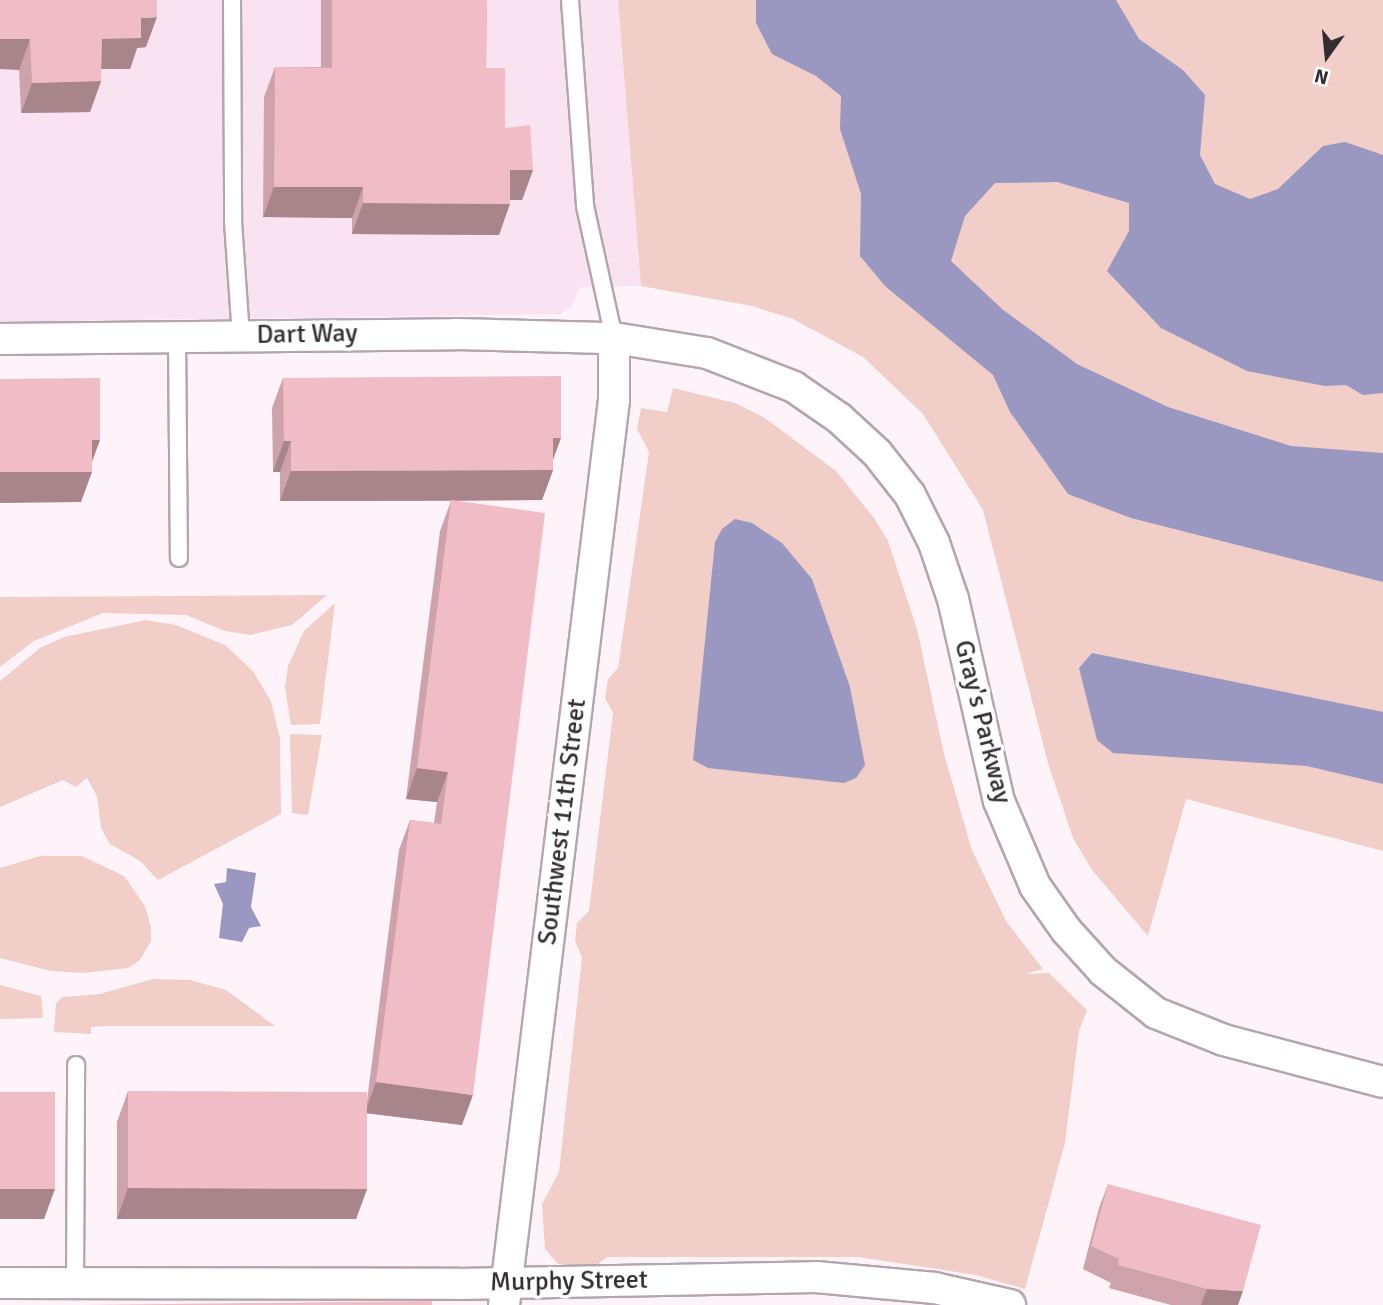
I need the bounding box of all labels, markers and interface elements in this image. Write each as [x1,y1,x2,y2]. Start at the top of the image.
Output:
north arrow [1292,21,1362,91]
text: N [1312,63,1331,90]
street label: Dart Way [256,319,358,351]
street label: Gray's Parkway [947,637,1017,807]
street label: Southwest 11th Street [532,697,594,947]
street label: Murphy Street [490,1265,648,1299]

